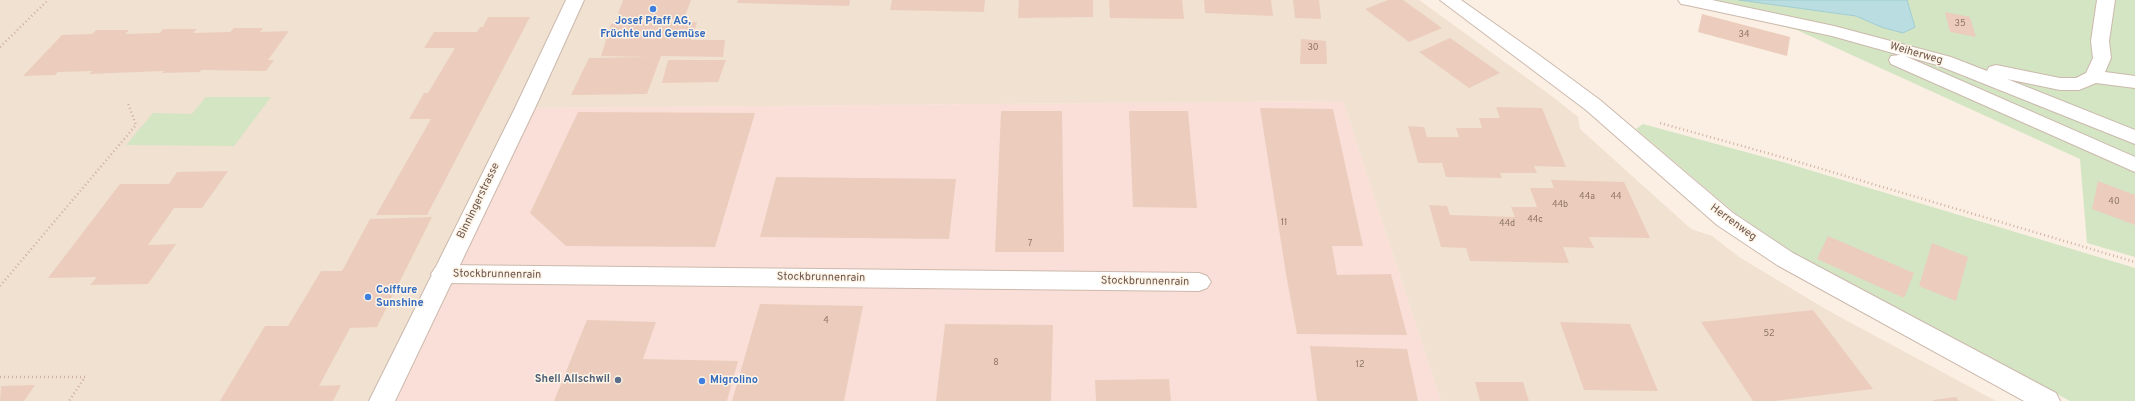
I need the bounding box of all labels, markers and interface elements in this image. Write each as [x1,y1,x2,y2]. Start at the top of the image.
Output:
marker: Josef Pfaff AG, Früchte und Gemüse [648,4,658,14]
place label: Josef Pfaff AG, Früchte und Gemüse [600,15,706,41]
house number: 35 [1954,19,1966,29]
house number: 34 [1738,30,1750,40]
street label: Weiherweg [1888,40,1944,68]
house number: 30 [1307,43,1319,53]
street label: Binningerstrasse [455,161,503,241]
house number: 44a [1579,192,1595,202]
house number: 44 [1610,192,1622,202]
house number: 40 [2108,197,2120,207]
house number: 44b [1552,200,1568,210]
street label: Herrenweg [1707,202,1759,244]
house number: 44c [1527,215,1543,225]
house number: 11 [1281,218,1287,228]
house number: 44d [1499,219,1515,229]
house number: 7 [1028,239,1032,249]
street label: Stockbrunnenrain [453,268,541,282]
street label: Stockbrunnenrain [777,271,865,285]
street label: Stockbrunnenrain [1101,275,1189,289]
place label: Coiffure Sunshine [376,284,424,310]
marker: Coiffure Sunshine [363,292,373,302]
house number: 4 [823,316,829,326]
house number: 52 [1763,329,1775,339]
house number: 8 [993,358,999,368]
house number: 12 [1356,360,1364,370]
place label: Shell Allschwil [535,373,610,387]
place label: Migrolino [710,374,758,388]
marker: Shell Allschwil [613,375,623,385]
marker: Migrolino [697,376,707,386]

